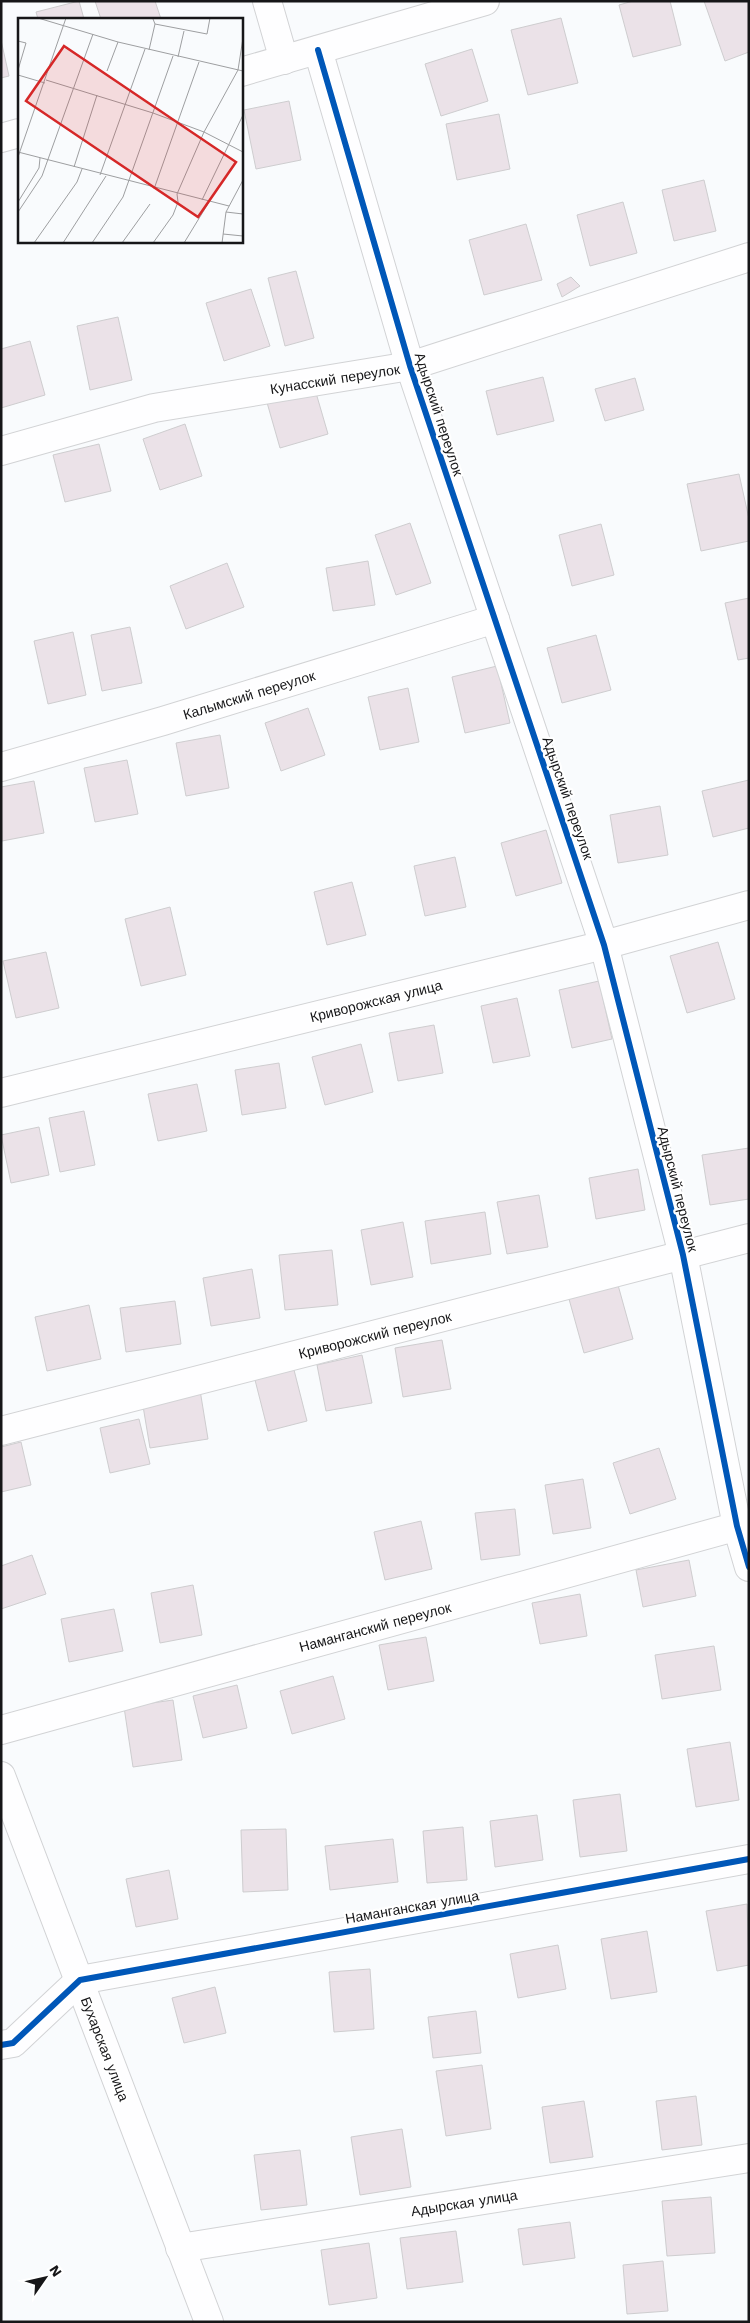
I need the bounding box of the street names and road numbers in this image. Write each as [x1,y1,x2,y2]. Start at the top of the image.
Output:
street label: Адырский переулок [412,350,467,478]
street label: Кунасский переулок [269,361,402,397]
street label: Калымский переулок [181,667,318,723]
street label: Адырский переулок [540,735,597,862]
street label: Криворожская улица [308,977,444,1025]
street label: Адырский переулок [655,1125,702,1254]
street label: Криворожский переулок [297,1308,454,1362]
street label: Наманганский переулок [297,1599,454,1655]
street label: Наманганская улица [344,1887,480,1927]
street label: Бухарская улица [78,1995,132,2104]
street label: Адырская улица [410,2187,519,2219]

